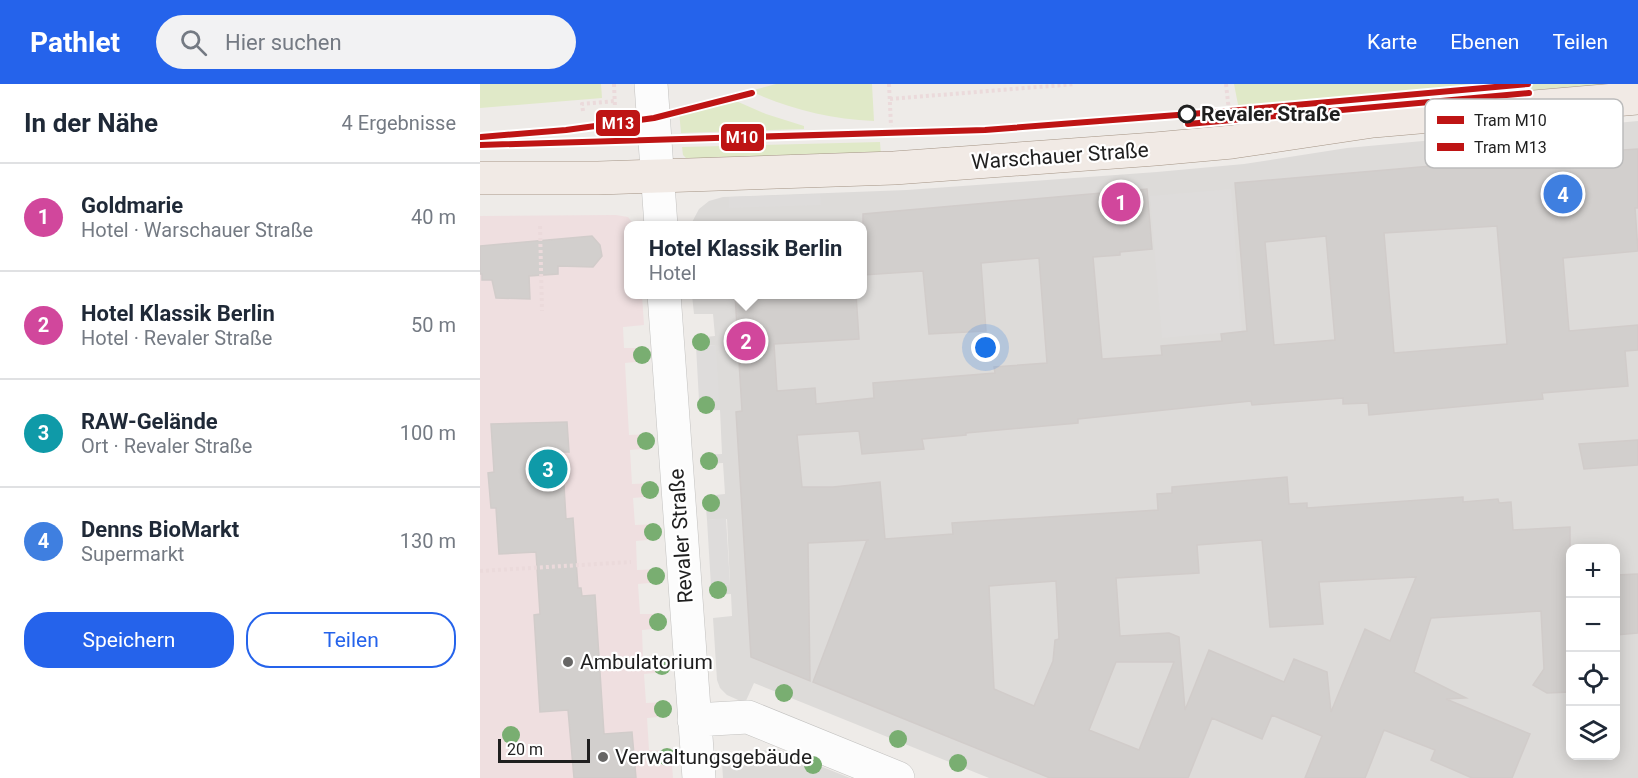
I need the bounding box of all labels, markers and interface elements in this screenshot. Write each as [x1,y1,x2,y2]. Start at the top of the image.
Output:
search box [156,15,576,69]
text: Pathlet [30,26,120,59]
icon: search [177,26,210,59]
text: Hier suchen [225,30,342,55]
text: Karte [1367,30,1417,54]
text: Ebenen [1450,30,1519,54]
text: Teilen [1552,30,1608,54]
legend [1425,99,1623,168]
place label: Revaler Straße [1201,102,1340,126]
marker: Revaler Straße [1178,105,1196,123]
text: In der Nähe [24,108,158,138]
line badge: M13 [595,109,641,137]
text: 4 Ergebnisse [342,111,456,135]
text: Tram M10 [1474,111,1547,130]
text: M13 [602,114,634,133]
line badge: M10 [720,123,765,152]
text: M10 [726,128,758,147]
street label: Warschauer Straße [970,138,1150,174]
text: Tram M13 [1474,138,1547,157]
pin: 4 [1544,172,1582,216]
pin: 1 [1102,180,1140,224]
text: Goldmarie [81,193,183,218]
text: 1 [38,205,49,229]
text: 40 m [411,205,456,229]
text: Hotel · Warschauer Straße [81,218,313,242]
popup [624,221,867,299]
text: Hotel Klassik Berlin [649,236,842,261]
text: Hotel [649,261,696,285]
text: Hotel Klassik Berlin [81,301,275,326]
text: 2 [38,313,49,337]
text: 50 m [411,313,456,337]
pin: 2 [726,318,766,364]
text: Hotel · Revaler Straße [81,326,272,350]
your location [971,333,1000,362]
text: RAW-Gelände [81,409,218,434]
text: 3 [38,421,49,445]
text: 100 m [400,421,456,445]
text: Ort · Revaler Straße [81,434,252,458]
pin: 3 [528,446,568,492]
street label: Revaler Straße [664,468,698,604]
text: Denns BioMarkt [81,517,239,542]
text: 4 [38,529,49,553]
text: 130 m [400,529,456,553]
text: Supermarkt [81,542,184,566]
map controls [1566,544,1620,760]
button: + [1566,544,1620,598]
button: − [1566,598,1620,652]
button: Speichern [24,612,234,668]
button: Teilen [246,612,456,668]
place label: Ambulatorium [580,650,713,674]
button: locate [1566,652,1620,706]
marker: Ambulatorium [561,655,575,669]
button: layers [1566,706,1620,760]
scale bar [498,736,590,764]
text: 20 m [507,740,543,759]
place label: Verwaltungsgebäude [615,745,812,769]
marker: Verwaltungsgebäude [596,750,610,764]

